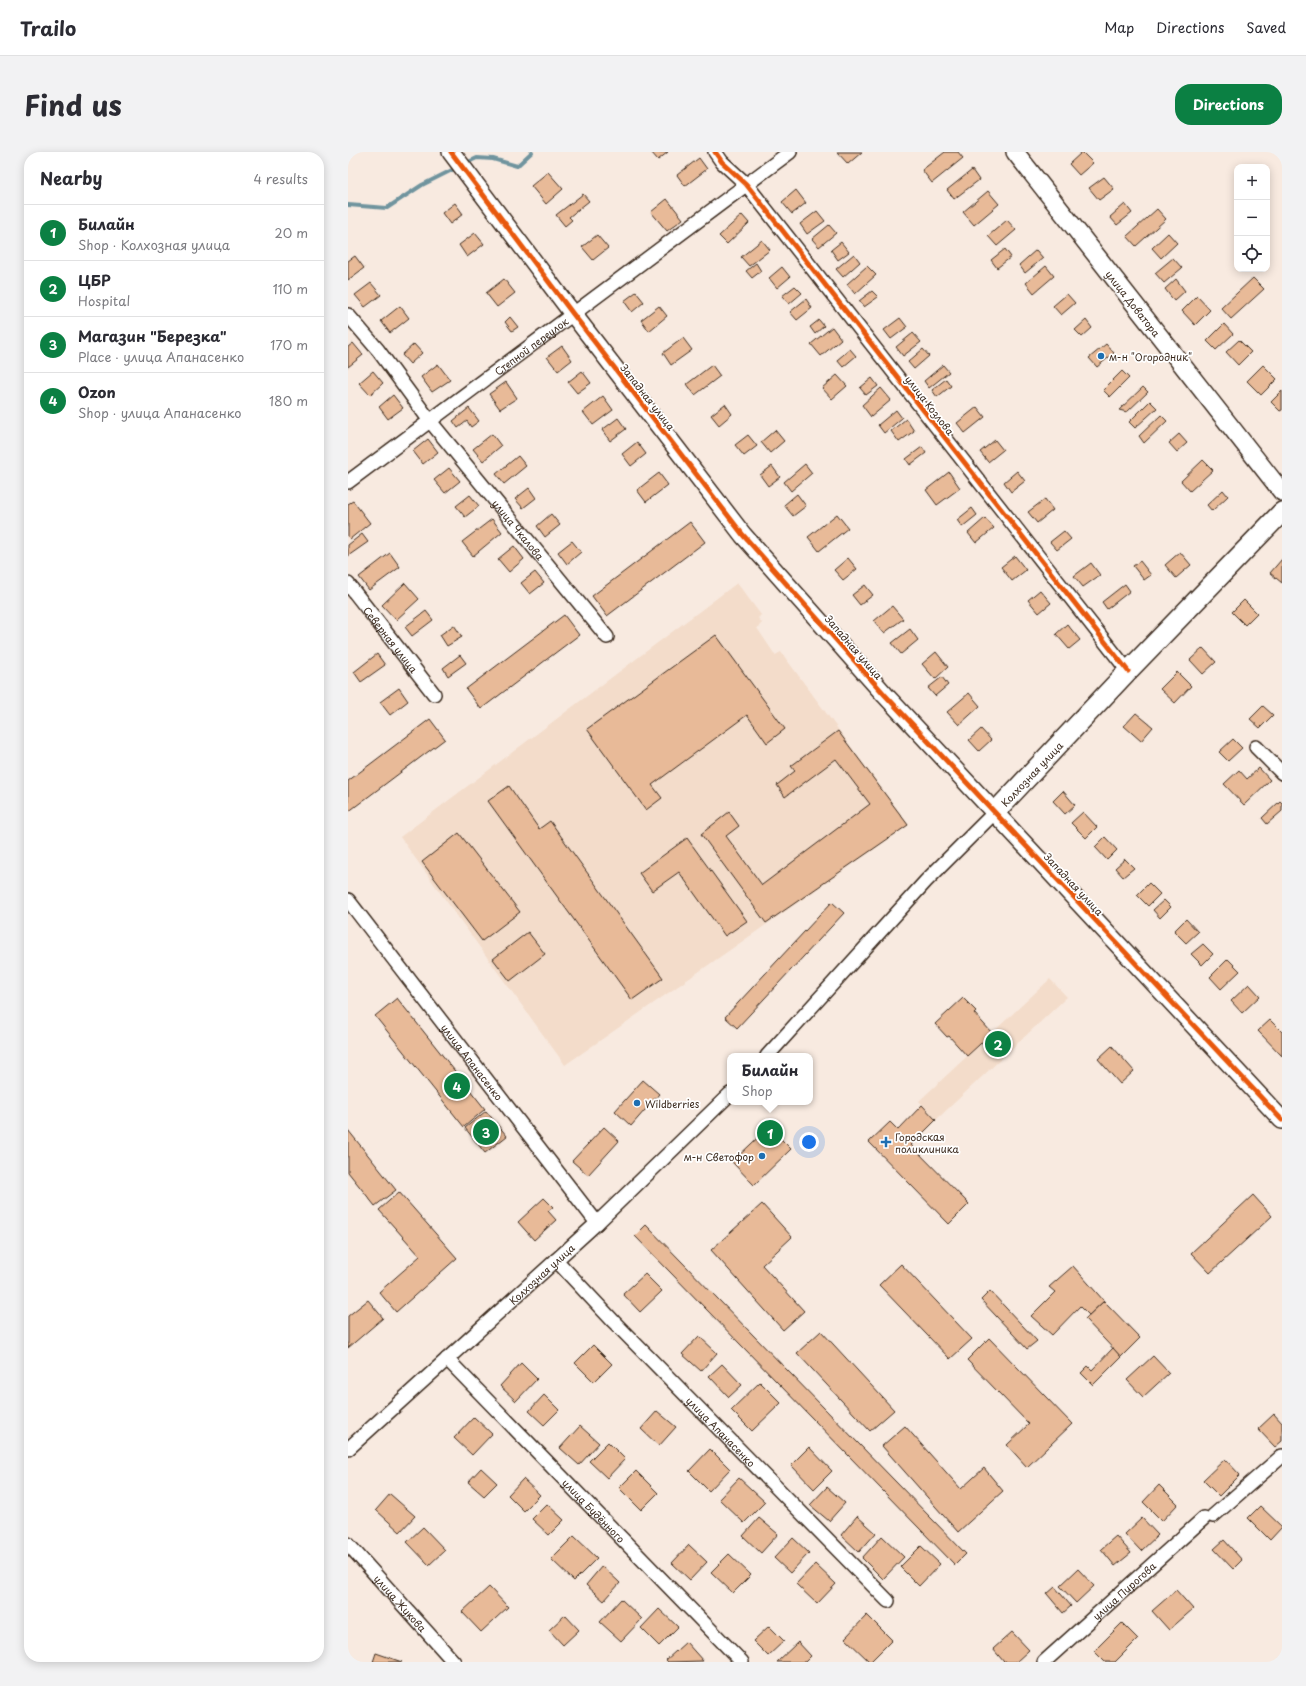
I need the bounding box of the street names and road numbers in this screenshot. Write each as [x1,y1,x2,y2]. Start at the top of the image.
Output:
street label: улица Доватора [1103,267,1165,340]
street label: Степной переулок [491,313,571,378]
street label: Западная улица [617,361,679,434]
street label: улица Козлова [902,372,958,439]
street label: улица Чкалова [489,496,549,563]
street label: Северная улица [360,603,422,676]
street label: Западная улица [822,612,887,683]
street label: Колхозная улица [997,737,1066,809]
street label: Западная улица [1041,849,1107,919]
street label: улица Апанасенко [438,1020,507,1103]
street label: Колхозная улица [505,1239,578,1307]
street label: улица Апанасенко [683,1393,760,1470]
street label: улица Будённого [560,1475,629,1546]
street label: улица Пирогова [1089,1557,1159,1623]
street label: улица Жукова [371,1571,431,1635]

